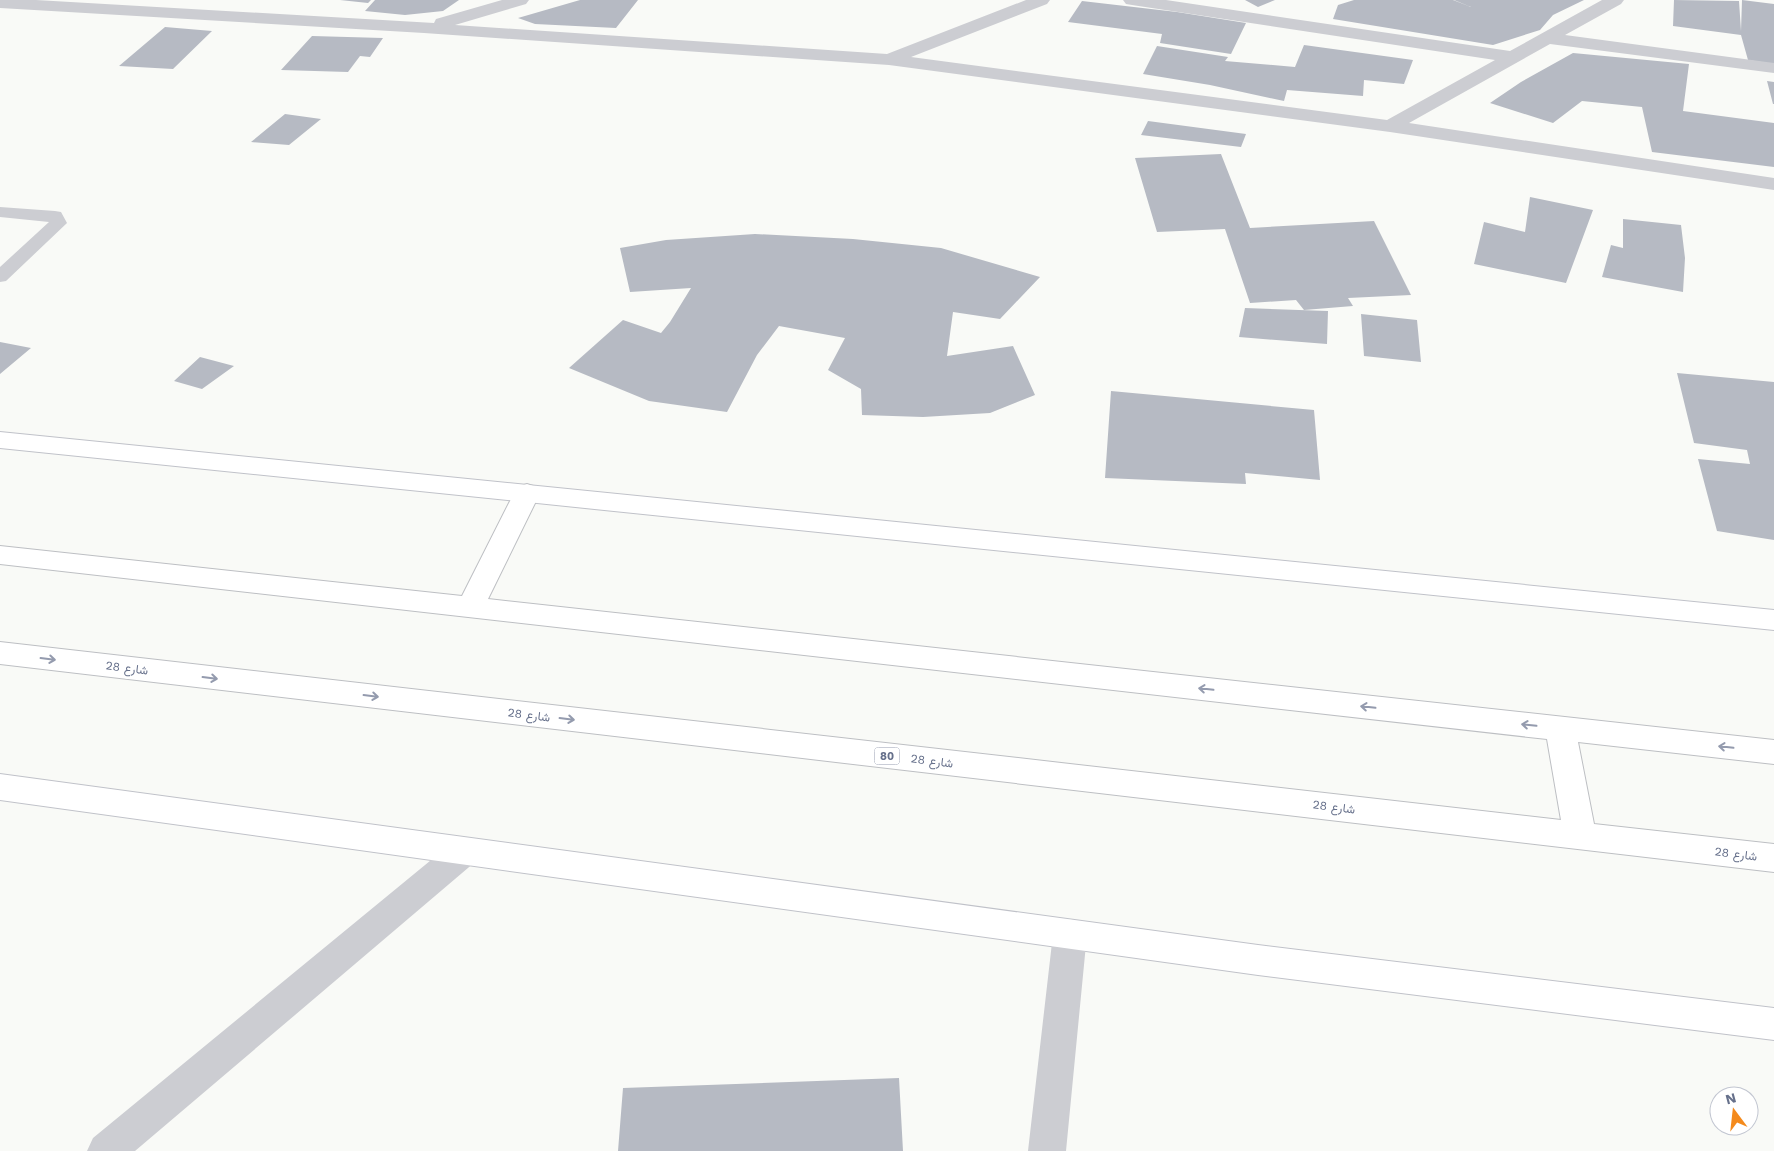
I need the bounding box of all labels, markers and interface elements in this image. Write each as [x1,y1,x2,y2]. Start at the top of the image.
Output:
one-way arrow [40,654,56,664]
street label: شارع 28 [105,658,149,680]
one-way arrow [202,673,218,683]
one-way arrow [1199,684,1215,694]
one-way arrow [363,691,379,701]
one-way arrow [1360,702,1376,712]
street label: شارع 28 [507,705,551,727]
one-way arrow [559,714,575,724]
one-way arrow [1522,720,1538,730]
one-way arrow [1718,742,1734,752]
road number: 80 [874,748,900,764]
street label: شارع 28 [910,751,954,773]
street label: شارع 28 [1312,797,1356,819]
street label: شارع 28 [1714,844,1758,866]
north arrow [1709,1086,1759,1136]
text: N [1724,1089,1738,1108]

